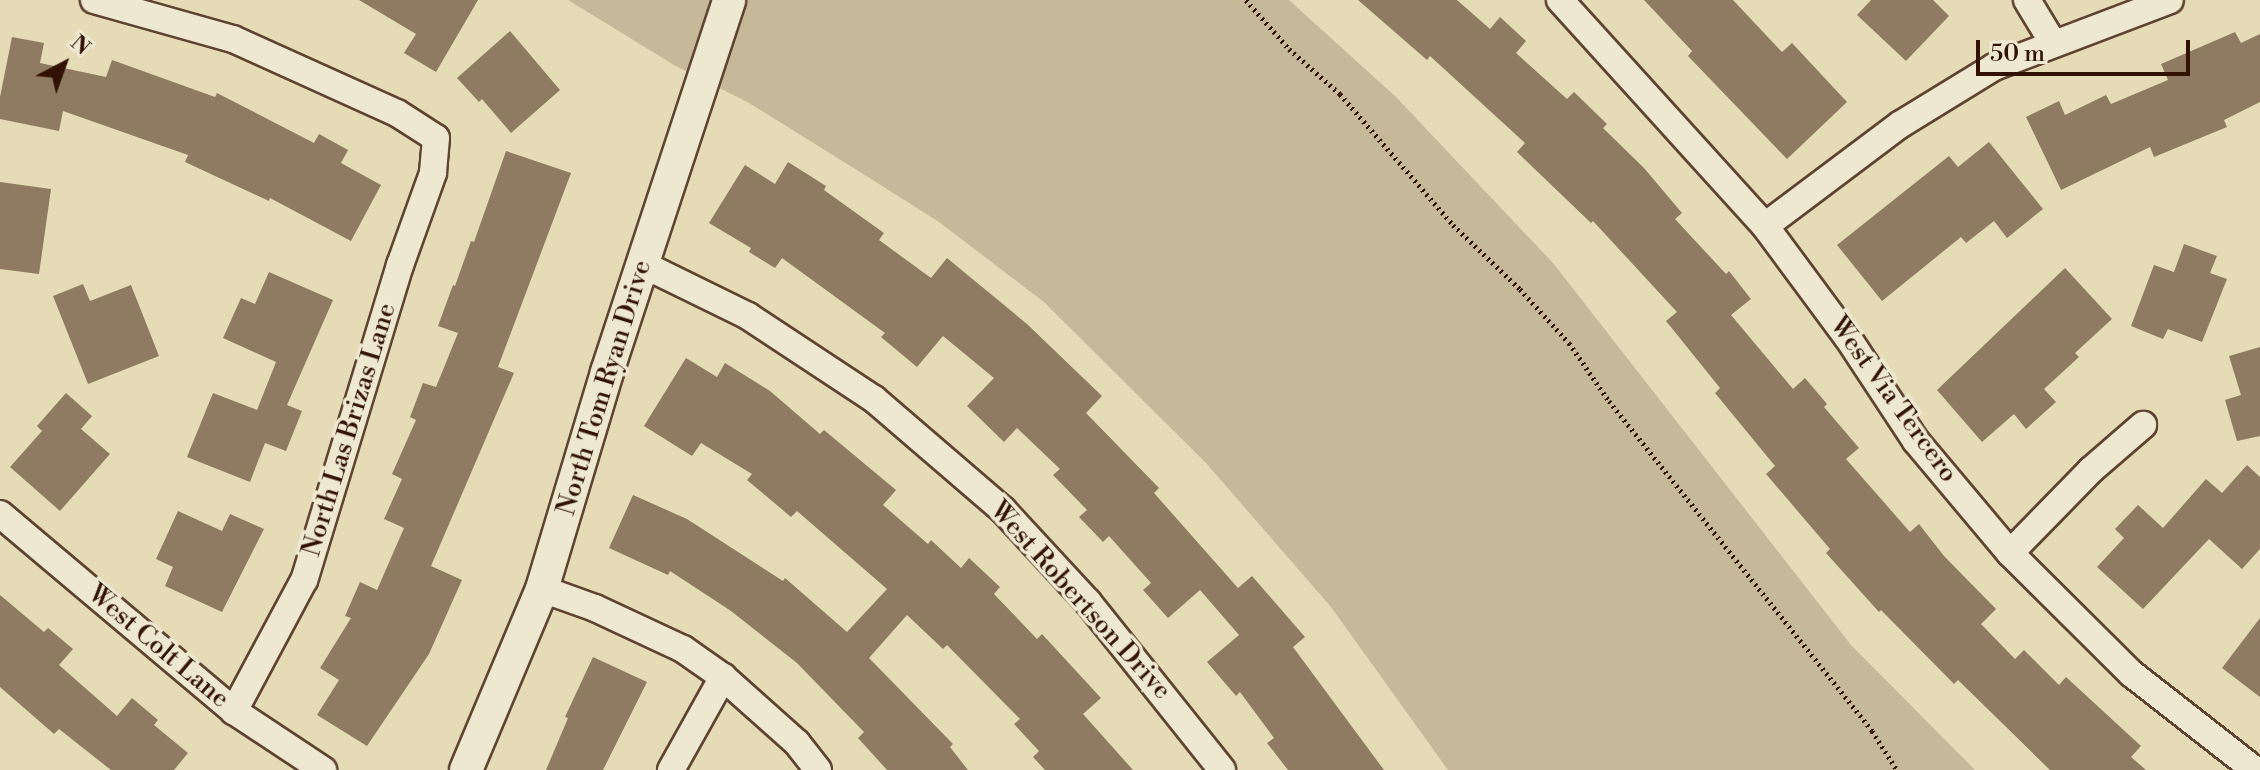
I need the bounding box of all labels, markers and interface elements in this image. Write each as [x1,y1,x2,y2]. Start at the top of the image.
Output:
north arrow [24,24,104,104]
scale bar [1980,24,2194,74]
text: N [65,30,95,61]
text: 50 m [1990,39,2045,69]
street label: North Tom Ryan Drive [551,257,659,519]
street label: North Las Brizas Lane [297,300,403,560]
street label: West Via Tercero [1822,311,1964,489]
street label: West Robertson Drive [983,496,1177,706]
street label: West Colt Lane [81,579,235,715]

